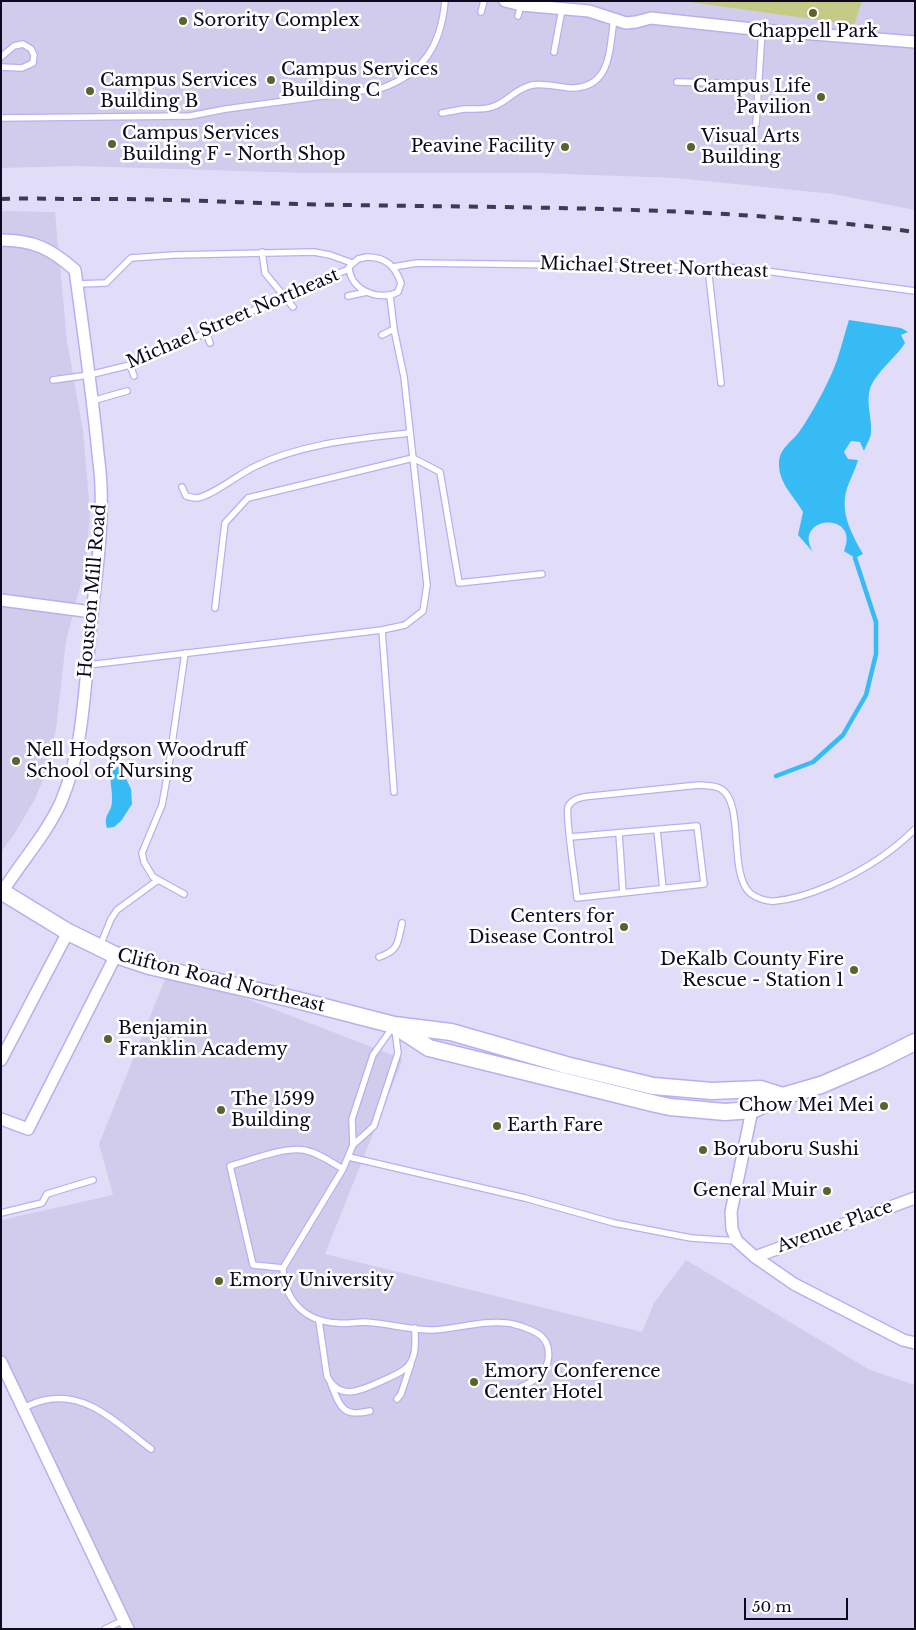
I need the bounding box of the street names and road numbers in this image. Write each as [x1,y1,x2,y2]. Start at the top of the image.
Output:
street label: Michael Street Northeast [539,253,769,283]
street label: Michael Street Northeast [123,264,343,374]
street label: Houston Mill Road [75,503,111,679]
street label: Clifton Road Northeast [115,945,327,1017]
street label: Avenue Place [774,1196,896,1258]

